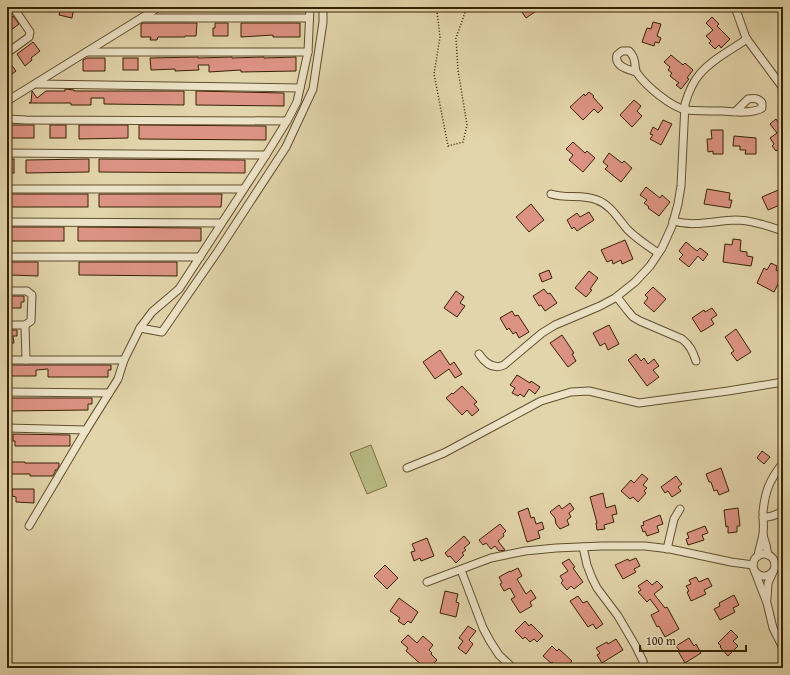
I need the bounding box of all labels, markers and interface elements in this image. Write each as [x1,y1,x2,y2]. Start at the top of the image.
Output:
scale bar [640,627,746,653]
text: 100 m [646,632,676,649]

